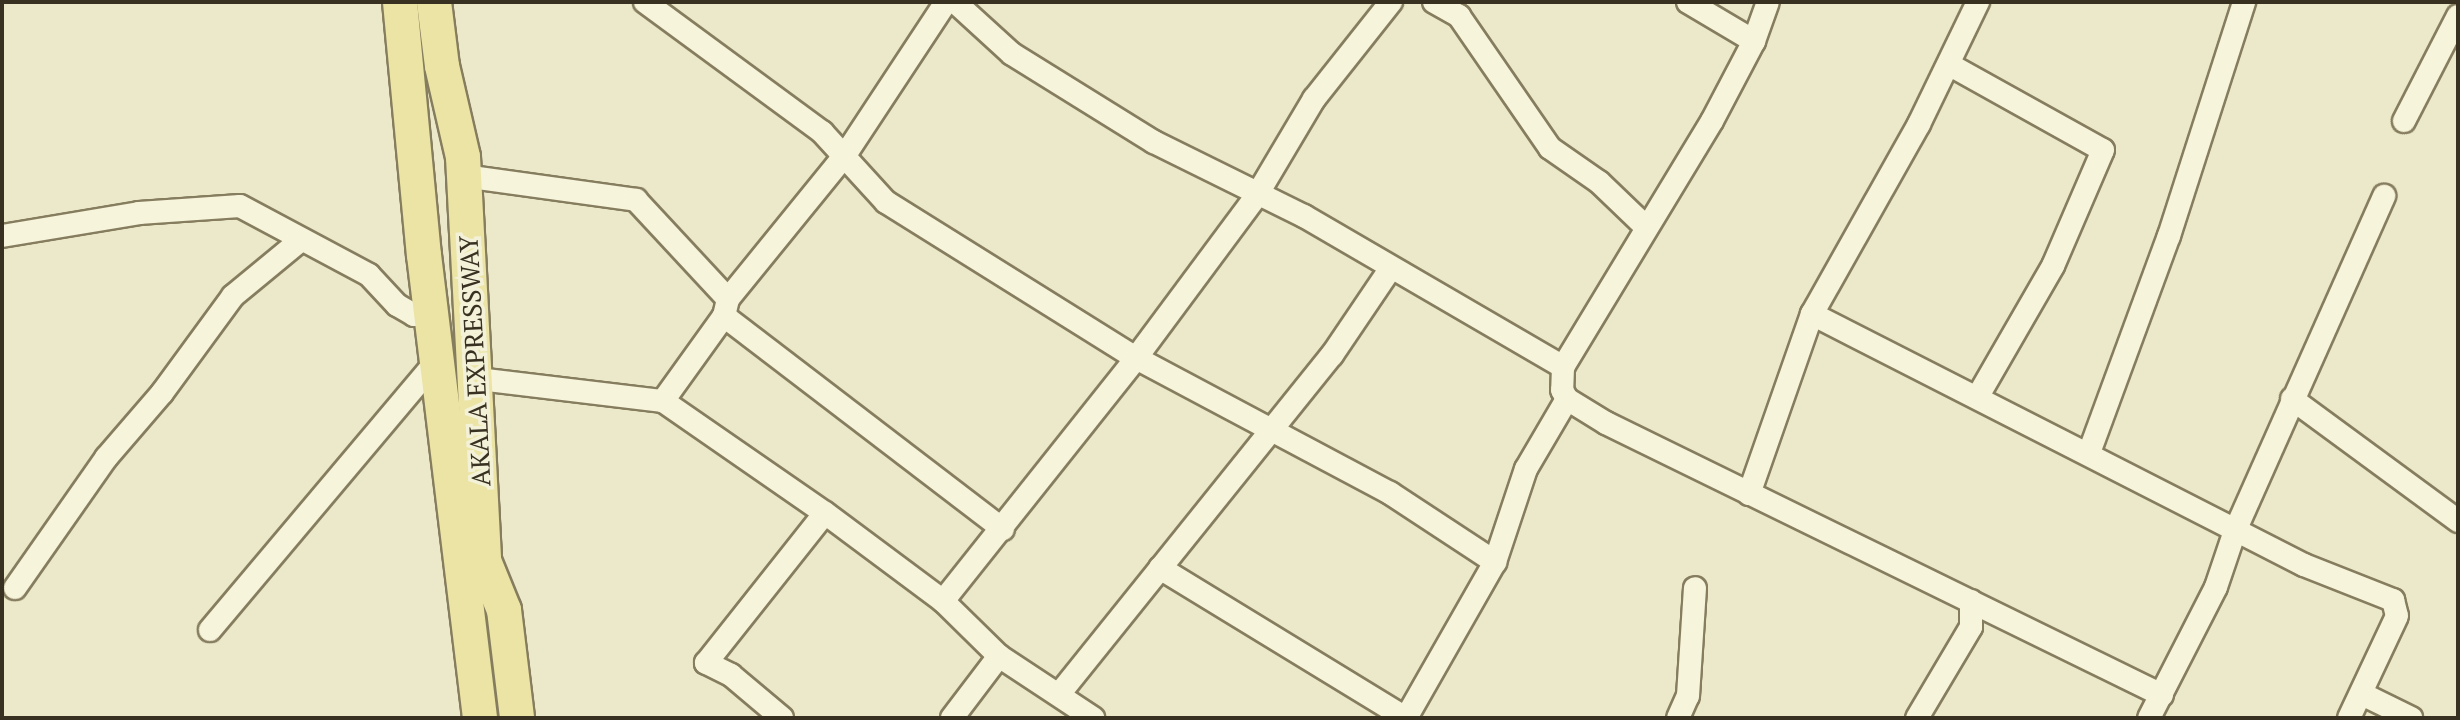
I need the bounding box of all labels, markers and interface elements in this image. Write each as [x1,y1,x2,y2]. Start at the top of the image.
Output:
street label: AKALA EXPRESSWAY [453,234,497,488]

